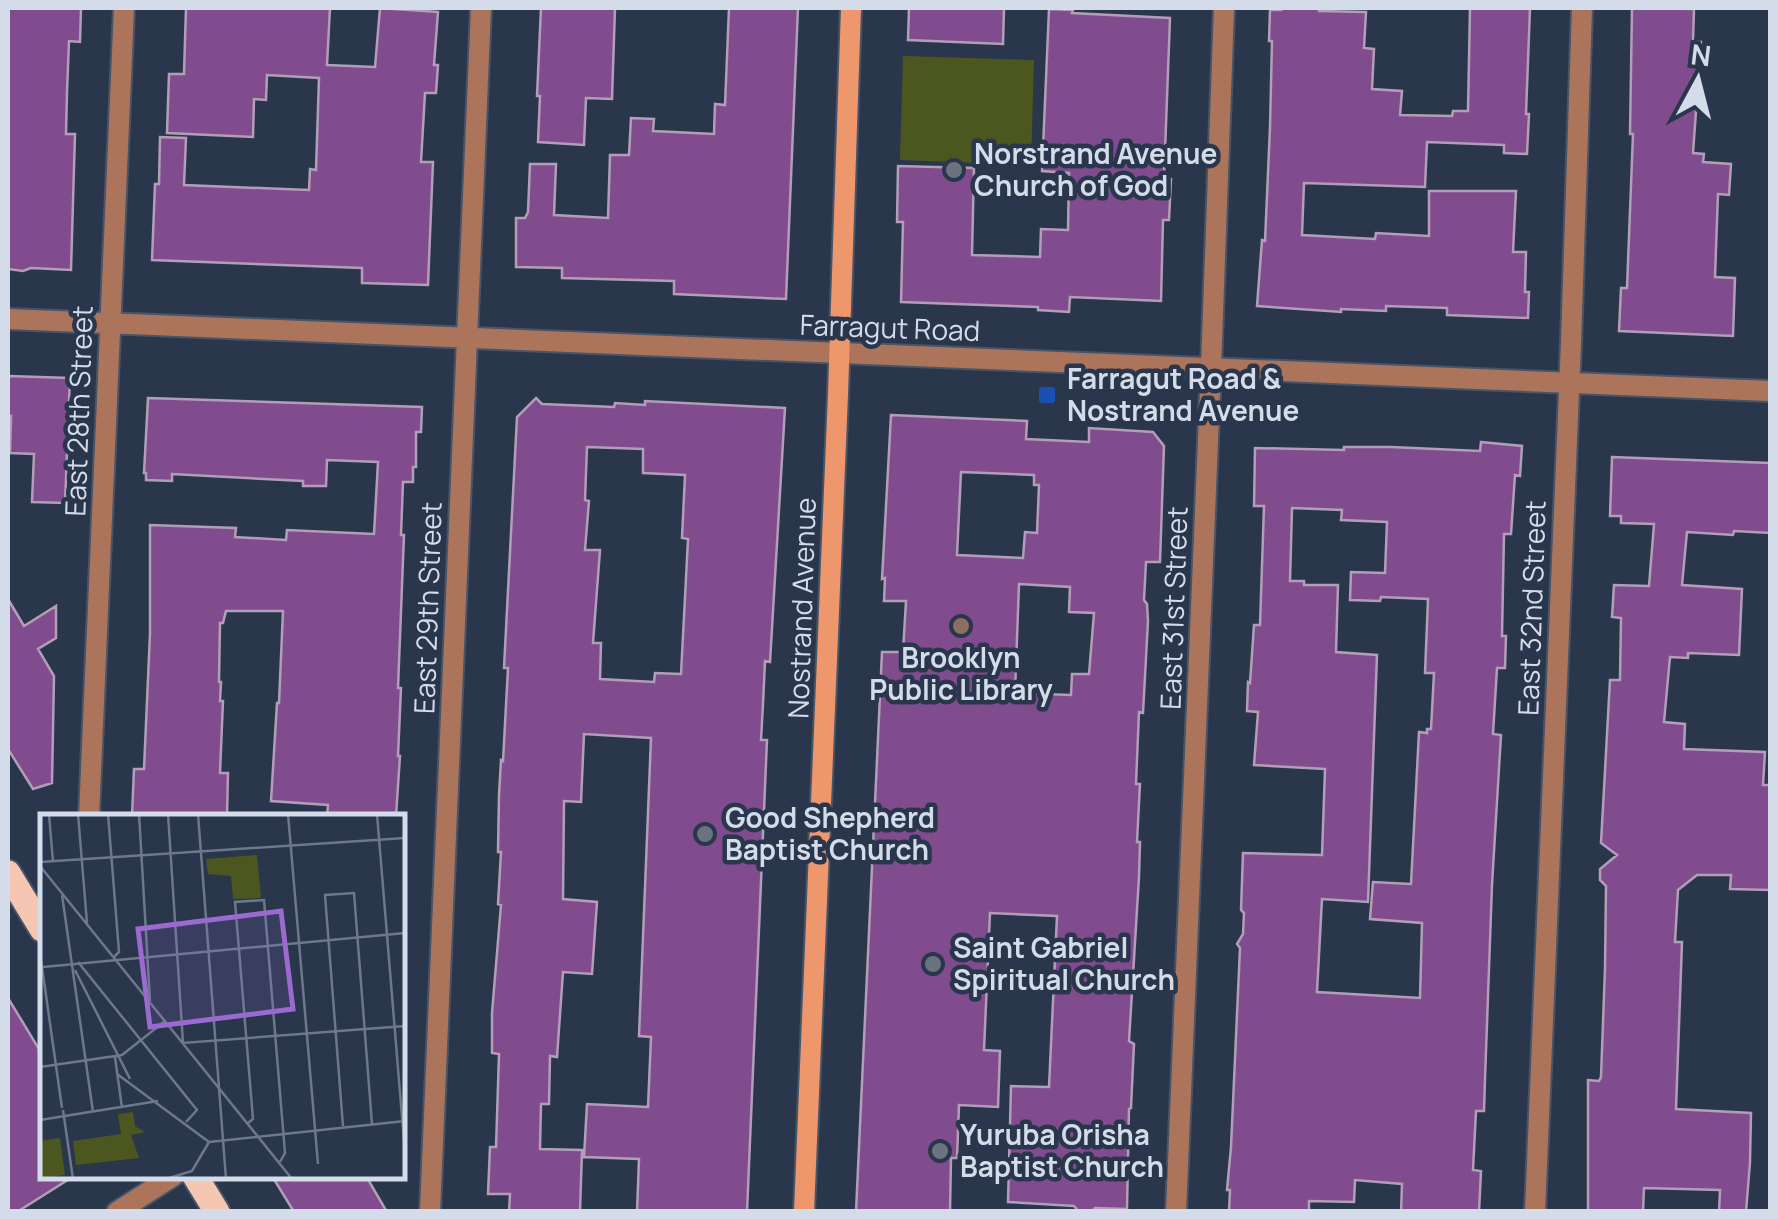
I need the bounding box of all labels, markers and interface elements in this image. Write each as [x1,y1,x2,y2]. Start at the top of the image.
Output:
north arrow [1648,30,1748,130]
text: N [1689,34,1713,74]
place label: Norstrand Avenue Church of God [974,134,1217,204]
marker: Norstrand Avenue Church of God [943,159,965,181]
street label: East 28th Street [55,305,101,517]
street label: Farragut Road [799,305,981,349]
place label: Farragut Road & Nostrand Avenue [1067,359,1299,429]
marker: Farragut Road & Nostrand Avenue [1036,384,1058,406]
street label: Nostrand Avenue [778,497,824,719]
street label: East 32nd Street [1508,500,1554,716]
street label: East 29th Street [404,501,450,715]
street label: East 31st Street [1150,506,1196,710]
marker: Brooklyn Public Library [950,615,972,637]
place label: Brooklyn Public Library [869,638,1053,708]
place label: Good Shepherd Baptist Church [725,798,935,868]
inset map [40,814,405,1179]
marker: Good Shepherd Baptist Church [694,823,716,845]
place label: Saint Gabriel Spiritual Church [953,928,1175,998]
marker: Saint Gabriel Spiritual Church [922,953,944,975]
place label: Yuruba Orisha Baptist Church [960,1115,1164,1185]
marker: Yuruba Orisha Baptist Church [929,1140,951,1162]

